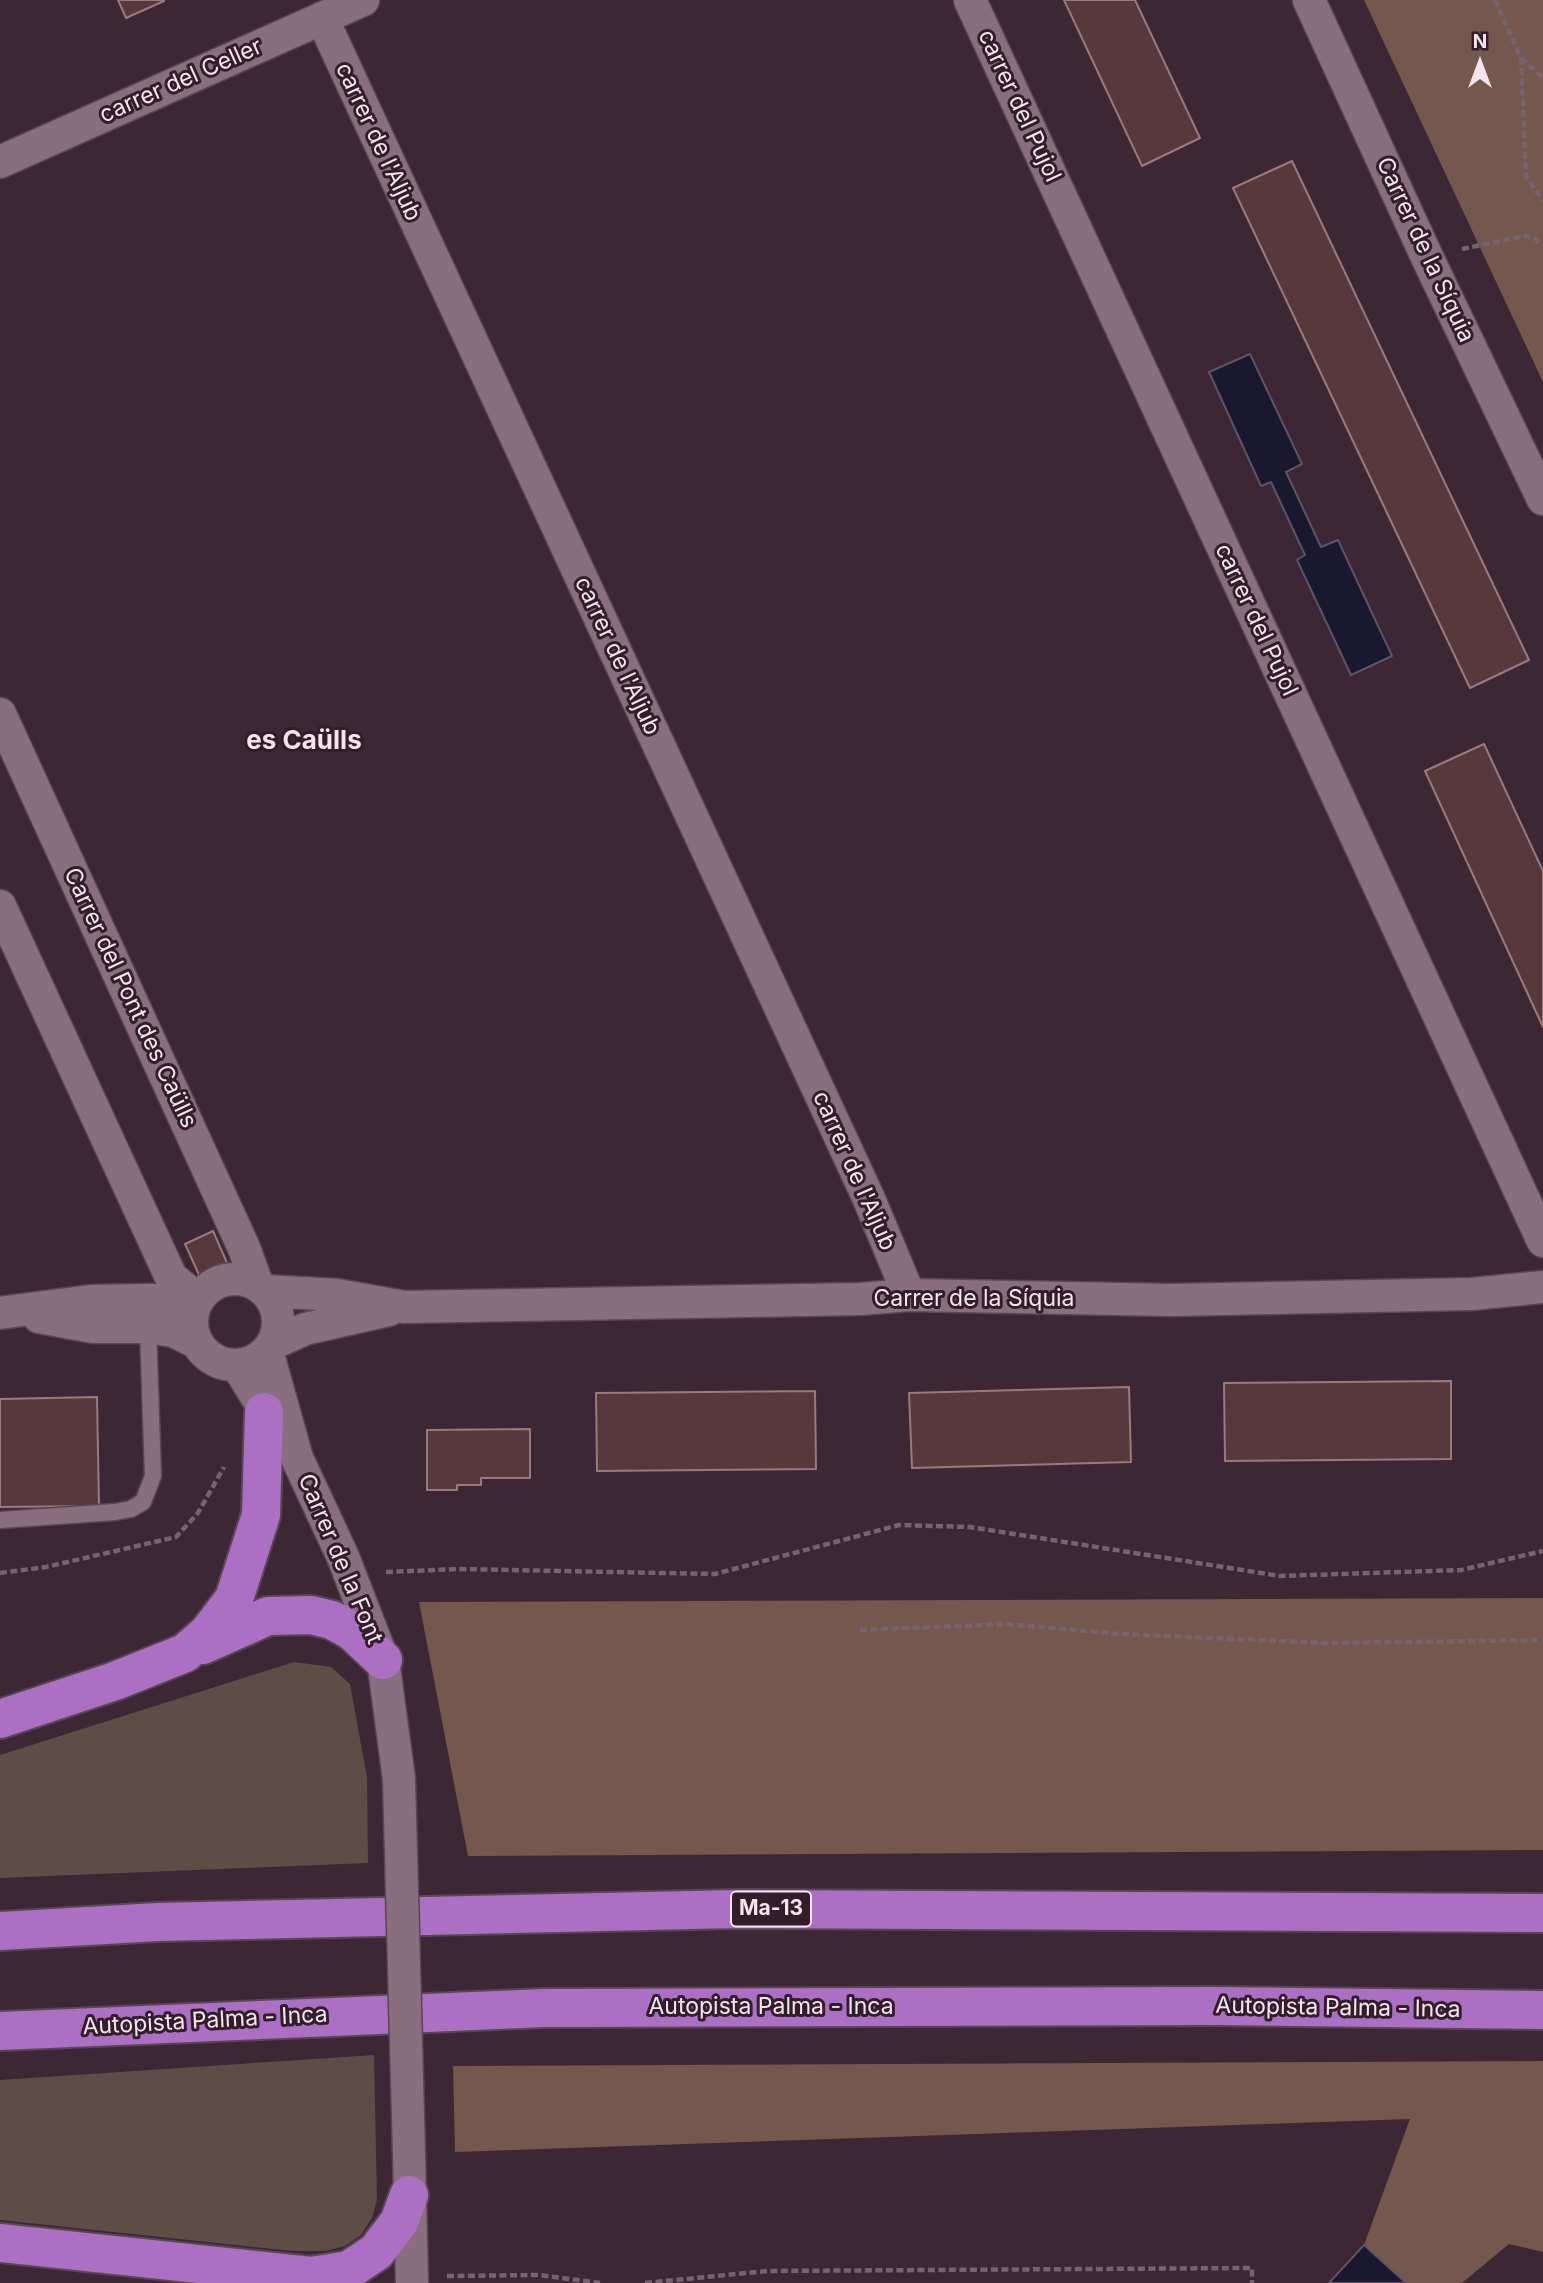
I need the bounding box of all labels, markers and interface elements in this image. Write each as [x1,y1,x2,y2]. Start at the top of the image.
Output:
street label: carrer del Pujol [972,25,1066,187]
north arrow [1445,28,1515,98]
text: N [1473,30,1487,53]
street label: carrer del Celler [95,33,267,129]
street label: carrer de l'Aljub [329,58,427,226]
street label: Carrer de la Síquia [1370,153,1480,347]
street label: carrer del Pujol [1209,539,1303,701]
street label: carrer de l'Aljub [568,572,666,740]
district label: es Caülls [246,725,362,757]
street label: Carrer del Pont des Caülls [58,864,202,1132]
street label: carrer de l'Aljub [807,1087,901,1255]
street label: Carrer de la Síquia [874,1285,1074,1313]
street label: Carrer de la Font [292,1470,388,1648]
road number: Ma-13 [731,1892,811,1926]
street label: Autopista Palma - Inca [1215,1992,1461,2024]
street label: Autopista Palma - Inca [648,1993,894,2021]
street label: Autopista Palma - Inca [82,2001,328,2041]

